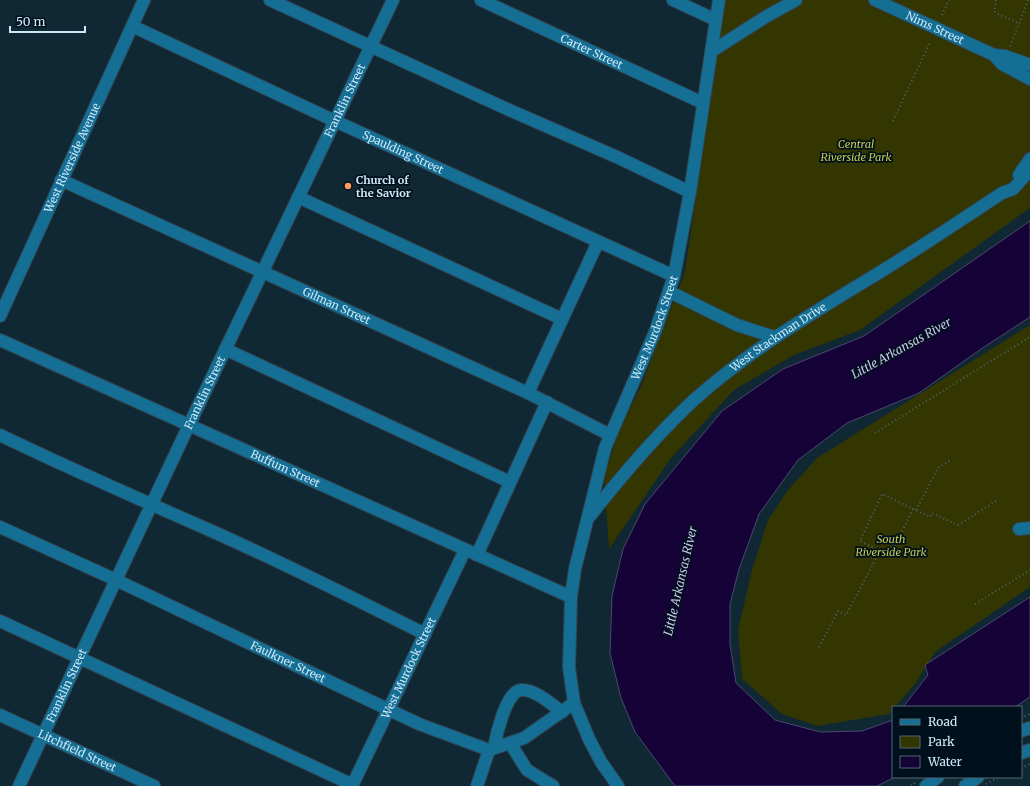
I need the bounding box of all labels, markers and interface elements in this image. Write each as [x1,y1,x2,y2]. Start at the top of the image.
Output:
scale bar [10,8,85,34]
street label: Nims Street [904,8,967,47]
text: 50 m [16,14,45,29]
street label: Carter Street [558,31,626,72]
street label: Franklin Street [321,61,369,140]
street label: West Riverside Avenue [41,100,103,216]
street label: Spaulding Street [360,128,446,177]
park label: Central Riverside Park [820,137,892,164]
place label: Church of the Savior [356,173,411,200]
marker: Church of the Savior [343,181,353,191]
street label: West Murdock Street [628,273,681,383]
street label: Gilman Street [301,284,373,328]
street label: West Stackman Drive [726,300,829,375]
water label: Little Arkansas River [848,314,955,382]
street label: Franklin Street [181,353,228,432]
street label: Buffum Street [249,447,323,490]
water label: Little Arkansas River [660,524,700,637]
park label: South Riverside Park [855,532,927,559]
street label: West Murdock Street [378,614,439,722]
street label: Faulkner Street [248,638,328,686]
street label: Franklin Street [43,646,90,725]
legend [892,706,1022,778]
text: Road [928,714,957,729]
street label: Litchfield Street [36,727,119,775]
text: Park [928,734,955,749]
text: Water [927,754,963,769]

